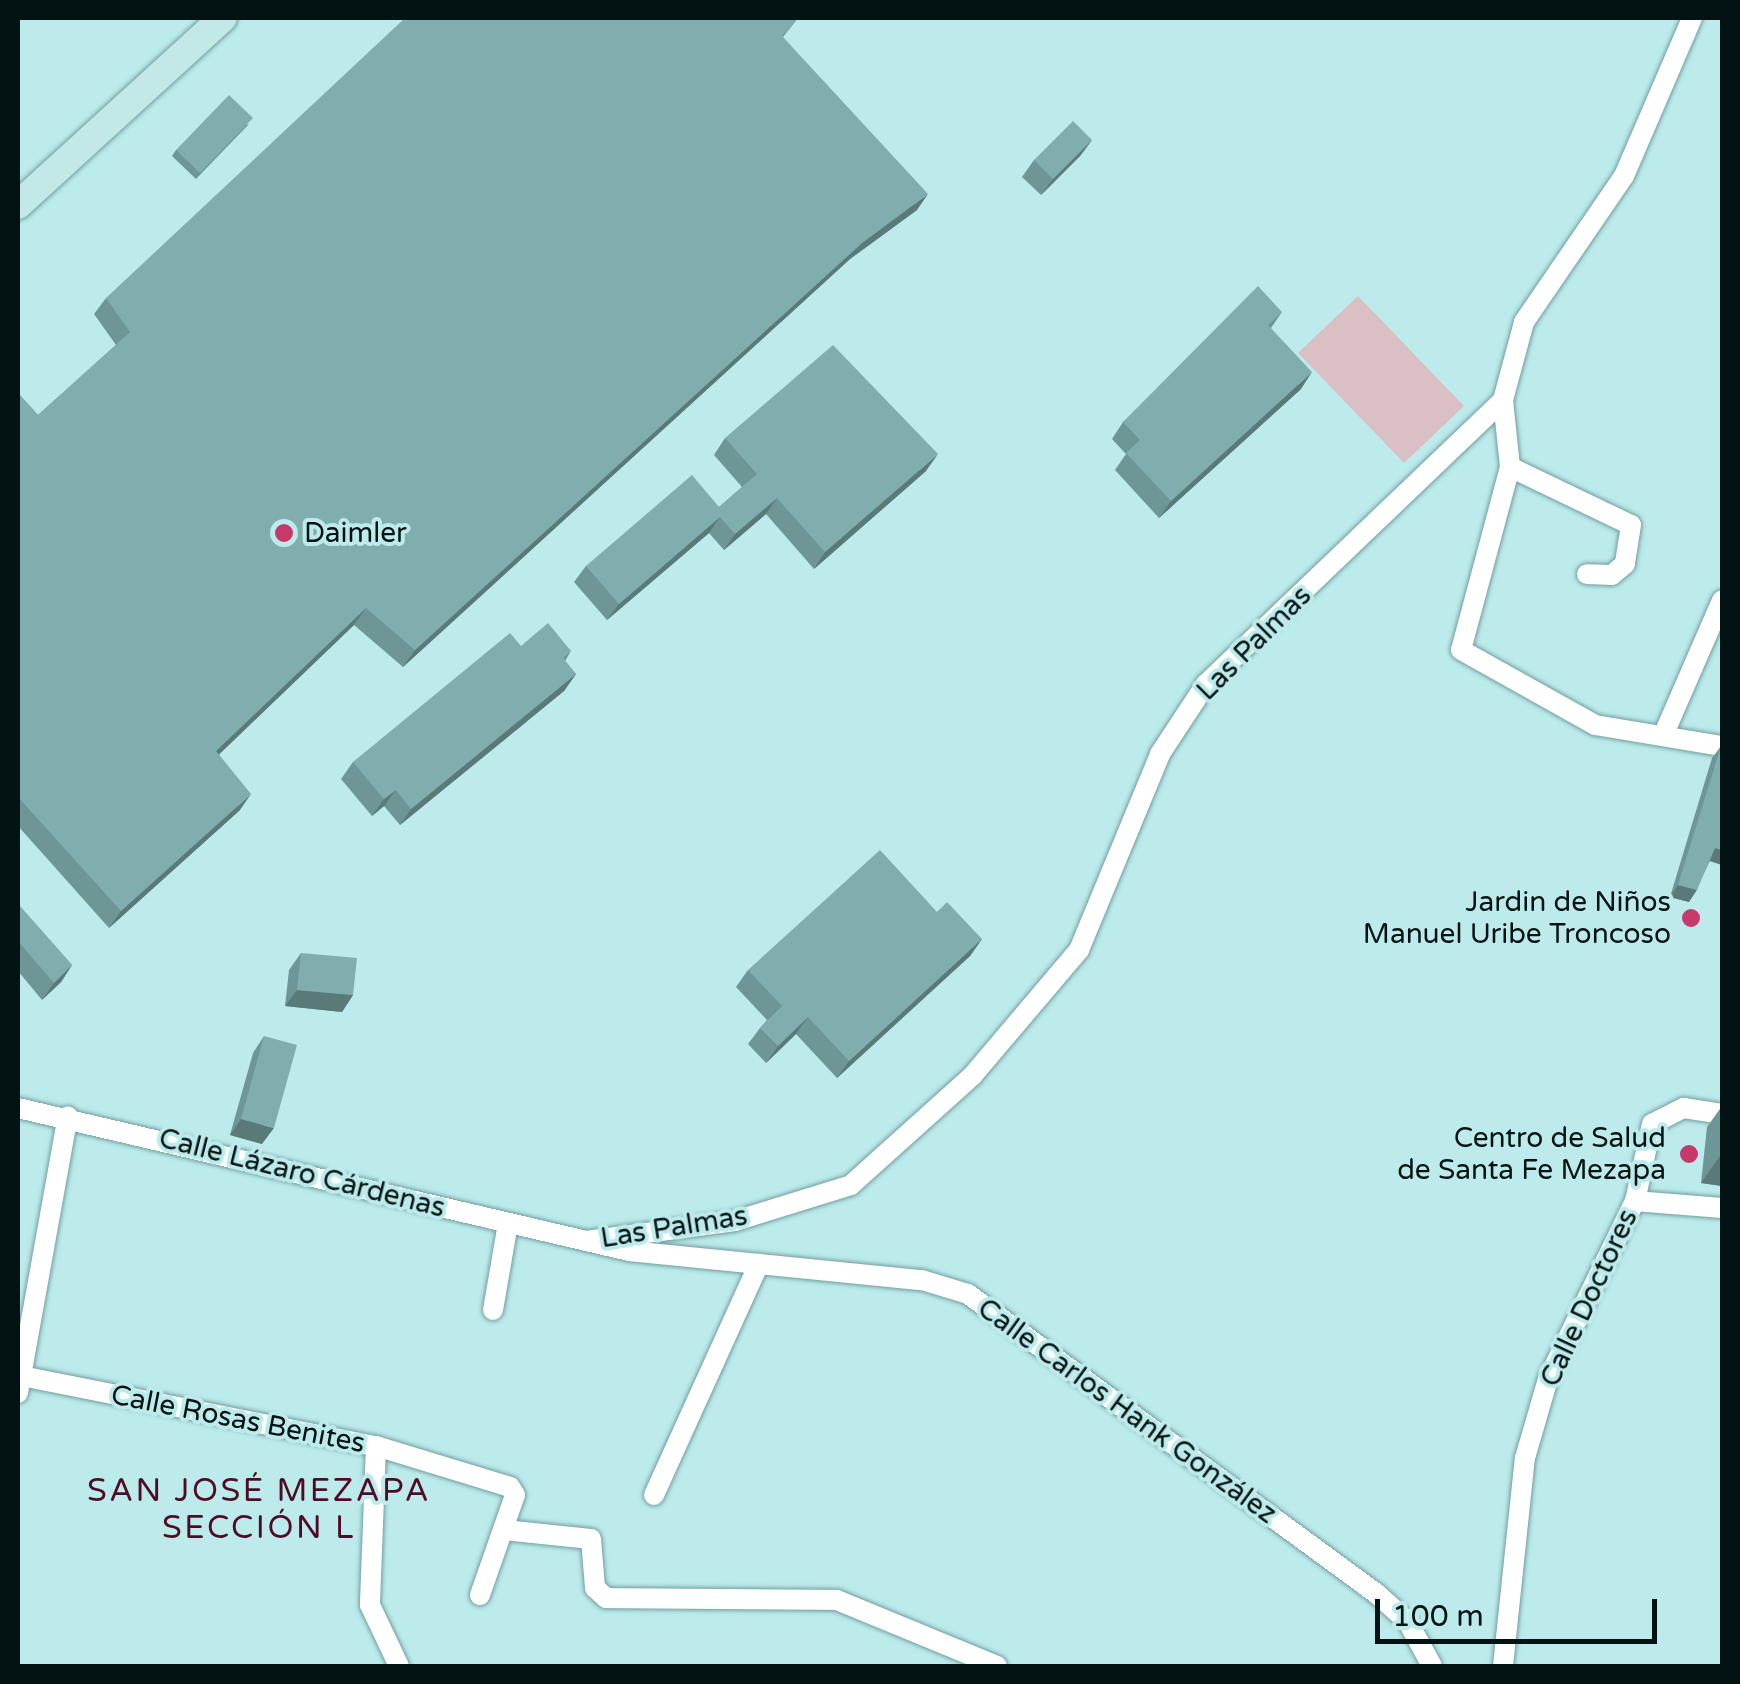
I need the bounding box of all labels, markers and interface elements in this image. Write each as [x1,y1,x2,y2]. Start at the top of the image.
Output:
place label: Daimler [304,516,407,550]
marker: Daimler [273,522,295,544]
street label: Las Palmas [1190,579,1318,707]
place label: Jardin de Niños Manuel Uribe Troncoso [1363,885,1671,951]
marker: Jardin de Niños Manuel Uribe Troncoso [1680,907,1702,929]
street label: Calle Lázaro Cárdenas [155,1121,449,1225]
place label: Centro de Salud de Santa Fe Mezapa [1397,1121,1666,1187]
marker: Centro de Salud de Santa Fe Mezapa [1676,1141,1702,1167]
street label: Las Palmas [598,1199,750,1255]
street label: Calle Doctores [1533,1204,1645,1392]
street label: Calle Carlos Hank González [971,1291,1283,1531]
street label: Calle Rosas Benites [108,1378,368,1460]
district label: SAN JOSÉ MEZAPA SECCIÓN L [87,1473,431,1548]
scale bar [1380,1579,1662,1641]
text: 100 m [1392,1598,1484,1635]

